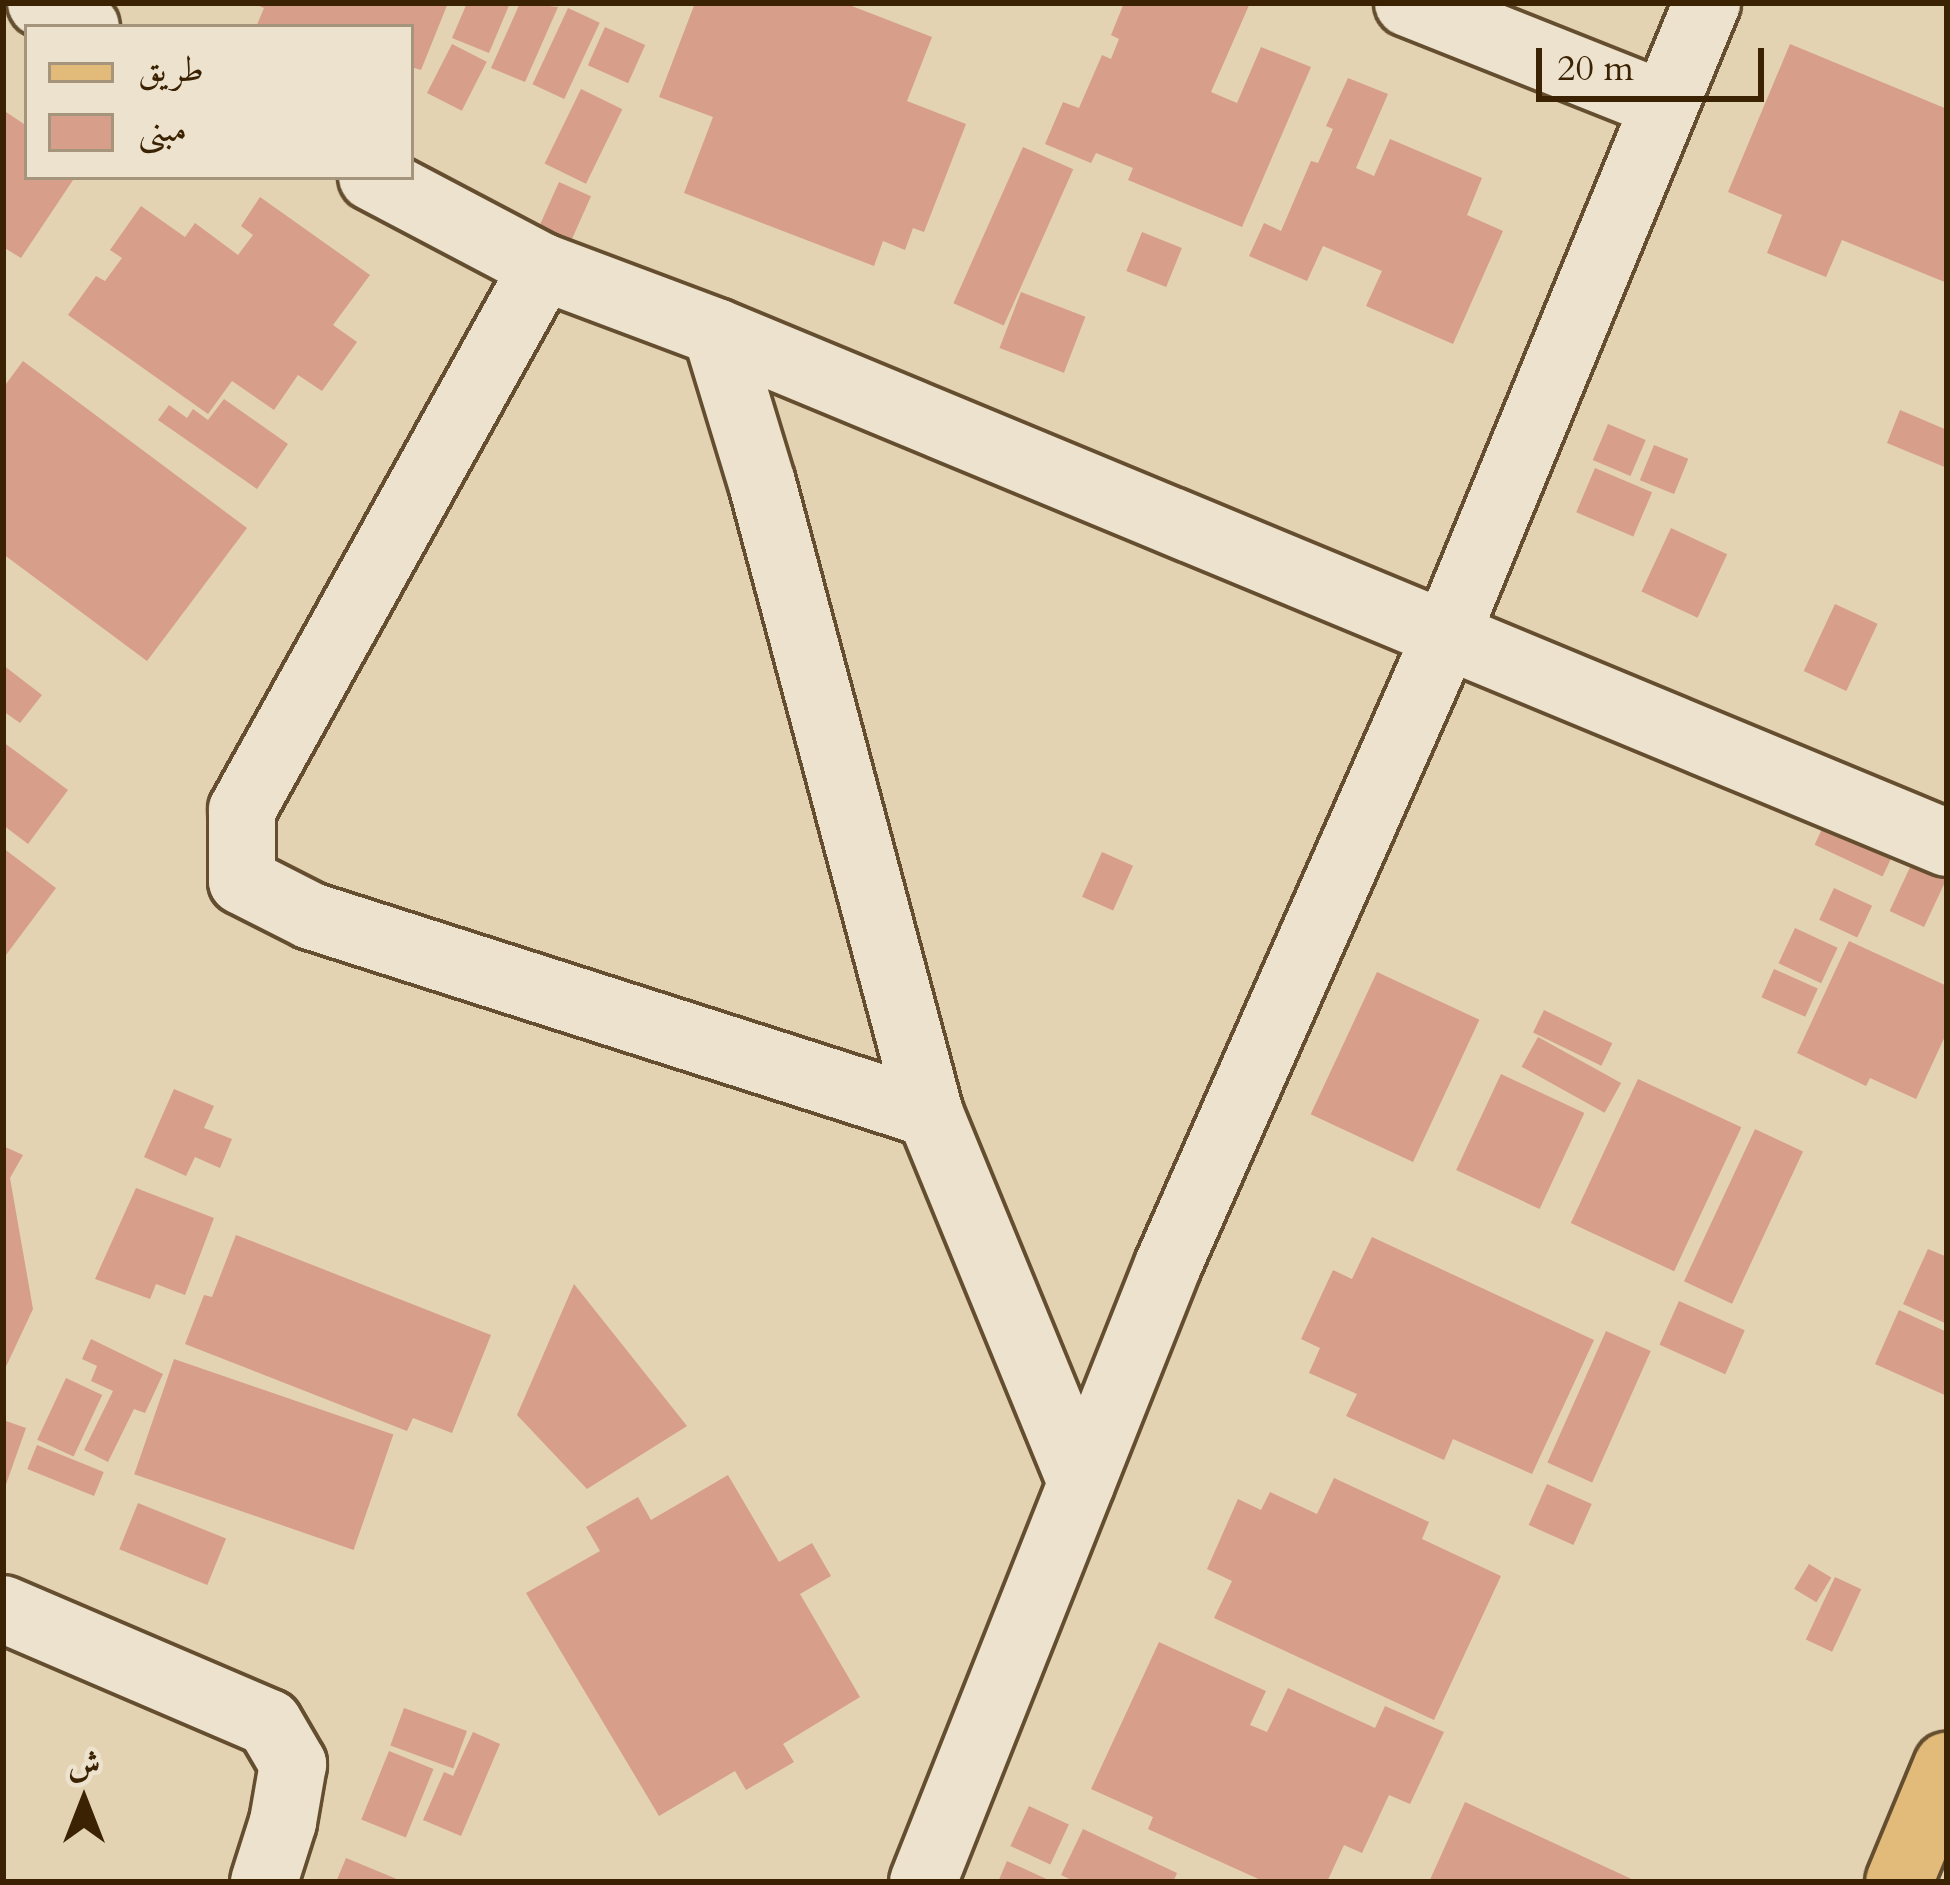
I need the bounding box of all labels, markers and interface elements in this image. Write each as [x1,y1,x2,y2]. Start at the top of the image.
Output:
legend [24,24,414,180]
scale bar [1542,24,1770,98]
text: 20 m [1557,44,1634,93]
text: طريق [138,45,204,94]
text: مبنى [138,105,187,154]
north arrow [24,1741,144,1861]
text: ش [68,1742,100,1787]

